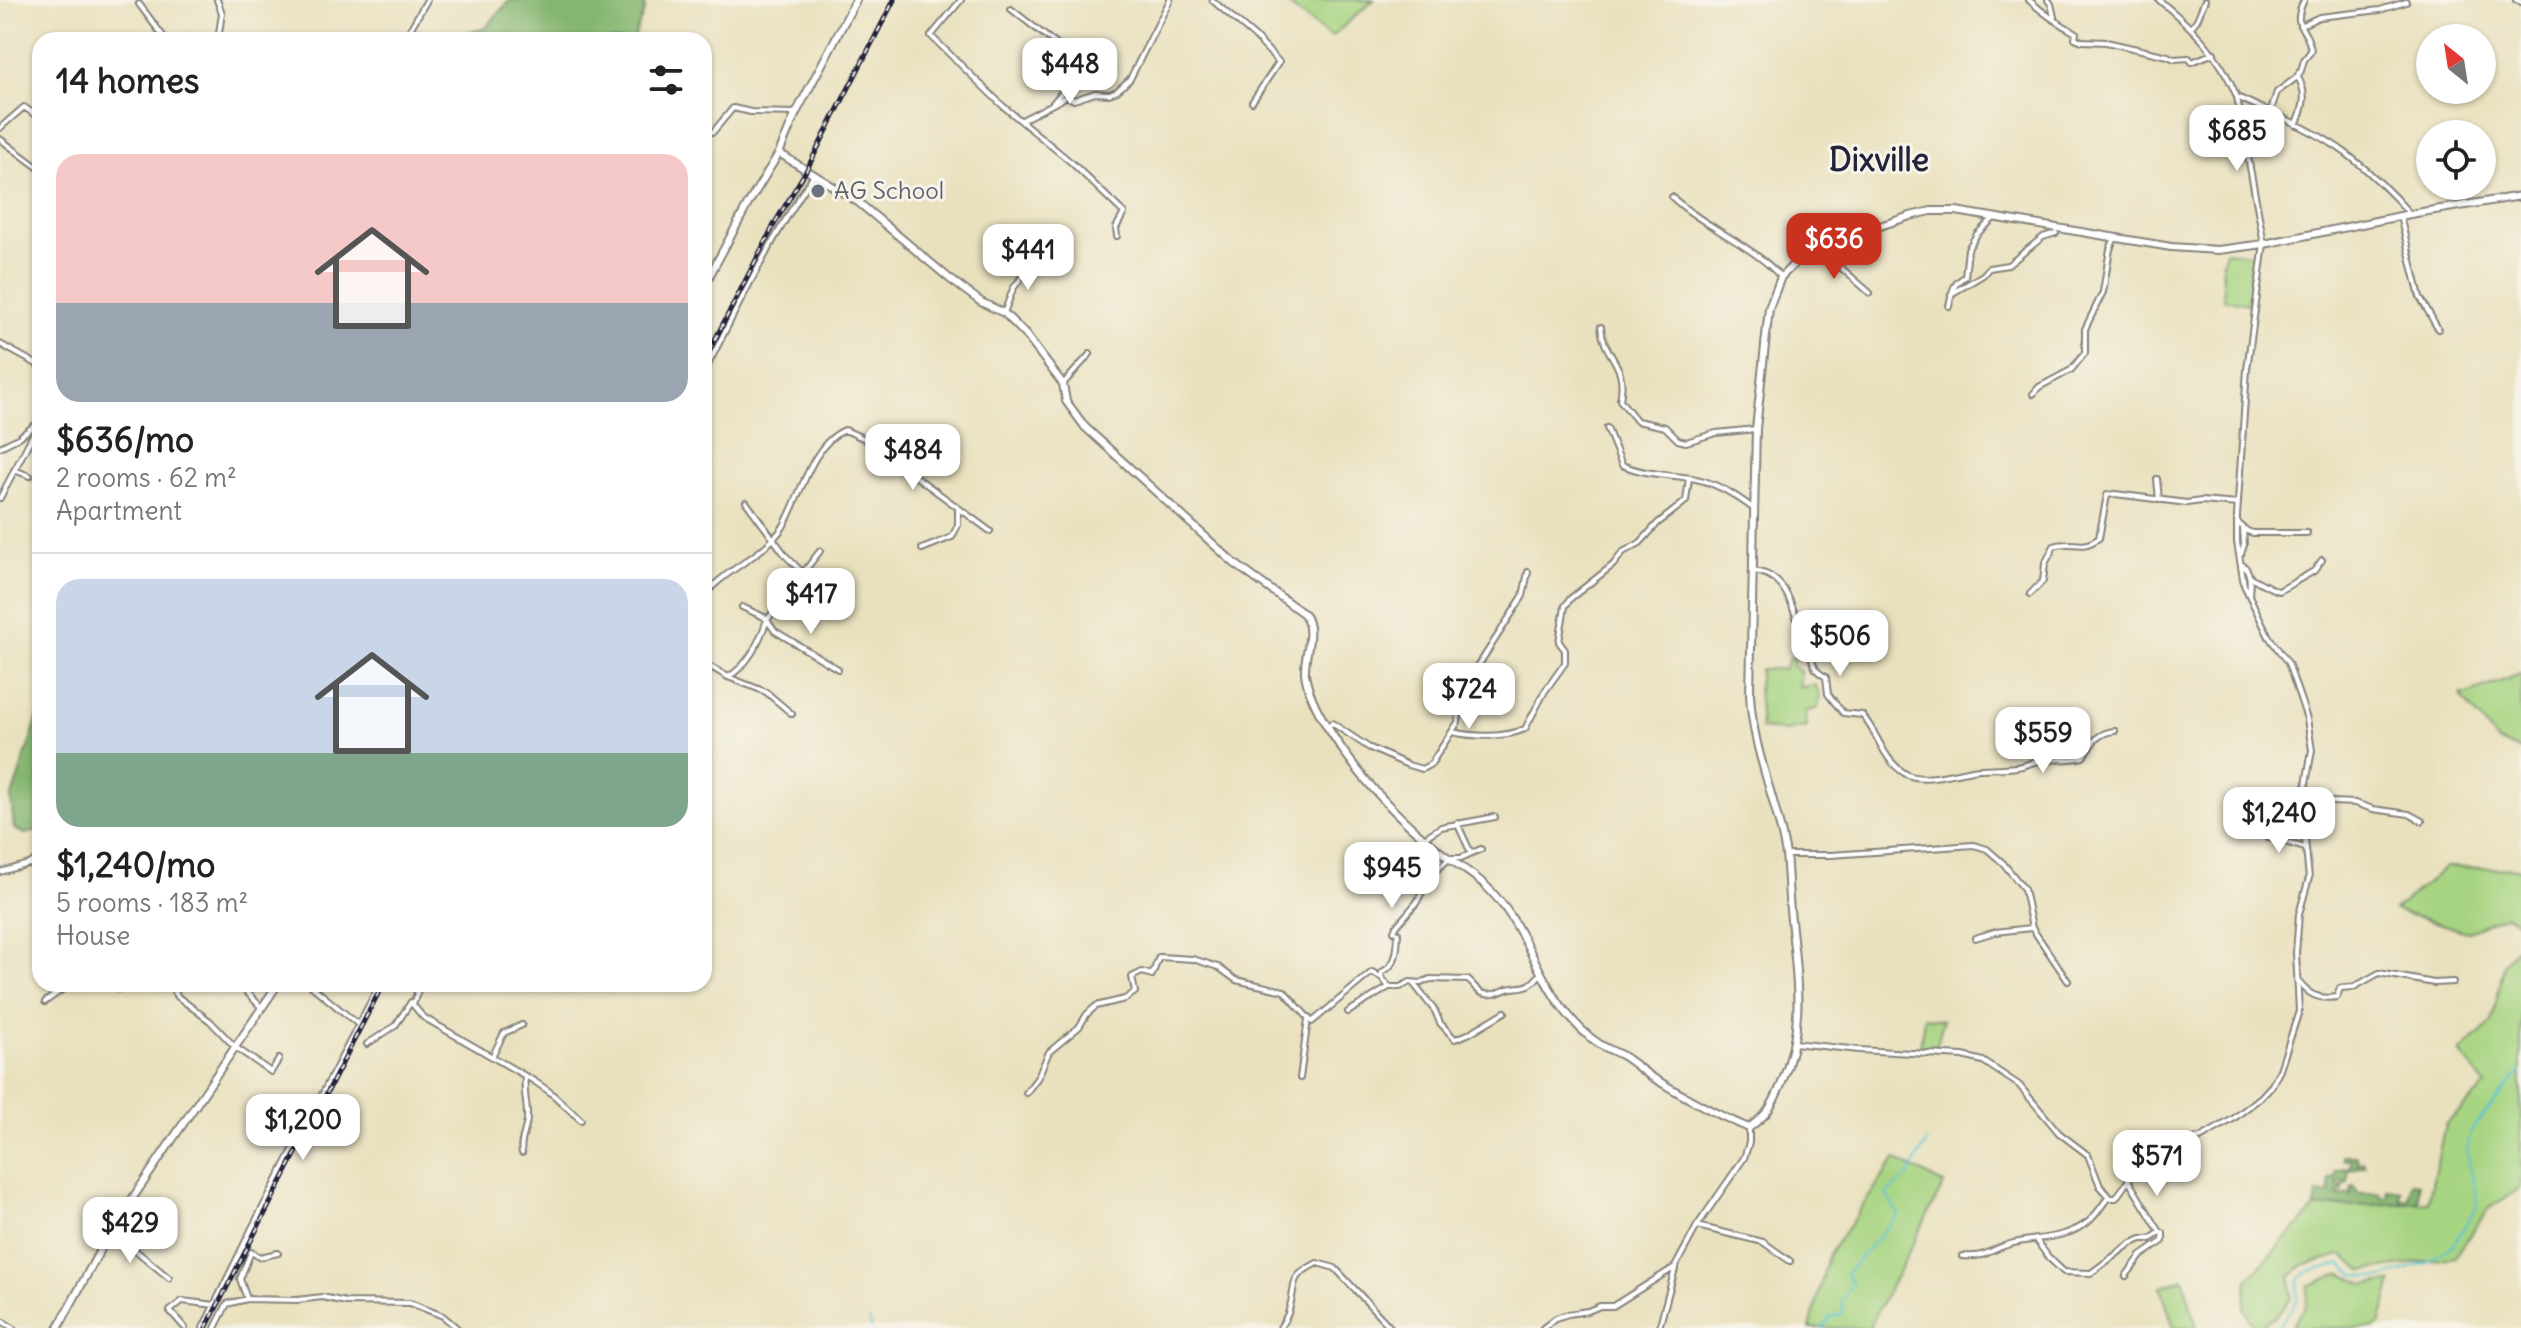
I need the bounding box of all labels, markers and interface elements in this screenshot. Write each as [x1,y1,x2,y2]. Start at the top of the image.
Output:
north arrow [2416,24,2496,104]
map controls [2416,24,2496,200]
pin: $448 [1023,38,1117,106]
text: $448 [1040,47,1100,80]
icon: filters [644,58,688,102]
text: 14 homes [56,59,200,102]
pin: $685 [2190,105,2284,173]
text: $685 [2207,114,2267,147]
button: locate [2416,120,2496,200]
district label: Dixville [1829,139,1929,180]
place label: AG School [834,175,944,205]
marker: AG School [809,182,827,200]
icon: home [300,206,444,350]
pin: $636 [1787,213,1881,281]
text: $636 [1804,222,1864,255]
pin: $441 [981,224,1075,292]
text: $441 [1001,233,1055,266]
text: $636/mo [56,418,194,461]
pin: $484 [866,424,960,492]
text: $484 [883,433,943,466]
text: 2 rooms · 62 m² [56,461,237,494]
text: Apartment [56,494,182,527]
pin: $417 [764,568,858,636]
text: $417 [785,577,837,610]
pin: $506 [1793,610,1887,678]
text: $506 [1809,619,1871,652]
icon: home [300,631,444,775]
pin: $724 [1422,663,1516,731]
text: $724 [1441,672,1497,705]
pin: $559 [1996,707,2090,775]
text: $559 [2013,716,2073,749]
pin: $1,240 [2214,787,2344,855]
text: $1,240 [2241,796,2317,829]
pin: $945 [1345,842,1439,910]
text: $1,240/mo [56,843,215,886]
text: $945 [1362,851,1422,884]
text: 5 rooms · 183 m² [56,886,248,919]
text: House [56,919,130,952]
pin: $1,200 [238,1094,368,1162]
text: $1,200 [264,1103,342,1136]
pin: $571 [2110,1130,2204,1198]
text: $571 [2131,1139,2183,1172]
pin: $429 [83,1197,177,1265]
text: $429 [101,1206,159,1239]

